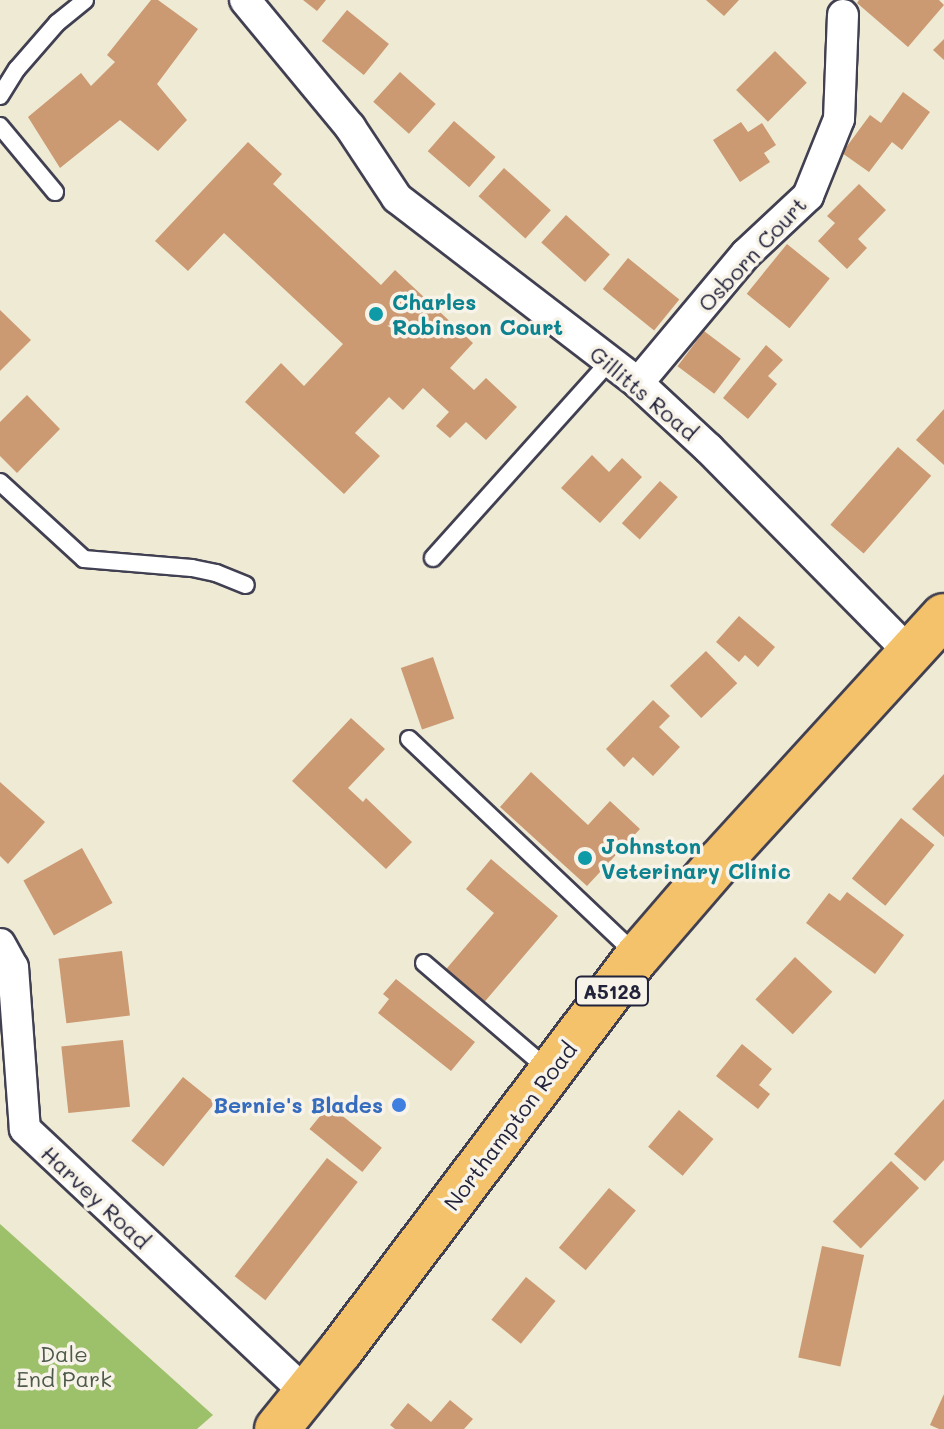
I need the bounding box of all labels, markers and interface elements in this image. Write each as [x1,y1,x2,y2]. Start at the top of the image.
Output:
street label: Osborn Court [692,191,812,317]
place label: Charles Robinson Court [392,288,563,340]
marker: Charles Robinson Court [367,305,385,323]
street label: Gillitts Road [585,340,703,446]
place label: Johnston Veterinary Clinic [601,832,791,884]
marker: Johnston Veterinary Clinic [576,849,594,867]
road number: A5128 [574,975,650,1007]
street label: Northampton Road [438,1037,582,1215]
place label: Bernie's Blades [213,1092,383,1118]
marker: Bernie's Blades [390,1096,408,1114]
street label: Harvey Road [36,1140,156,1254]
park label: Dale End Park [16,1340,112,1392]

